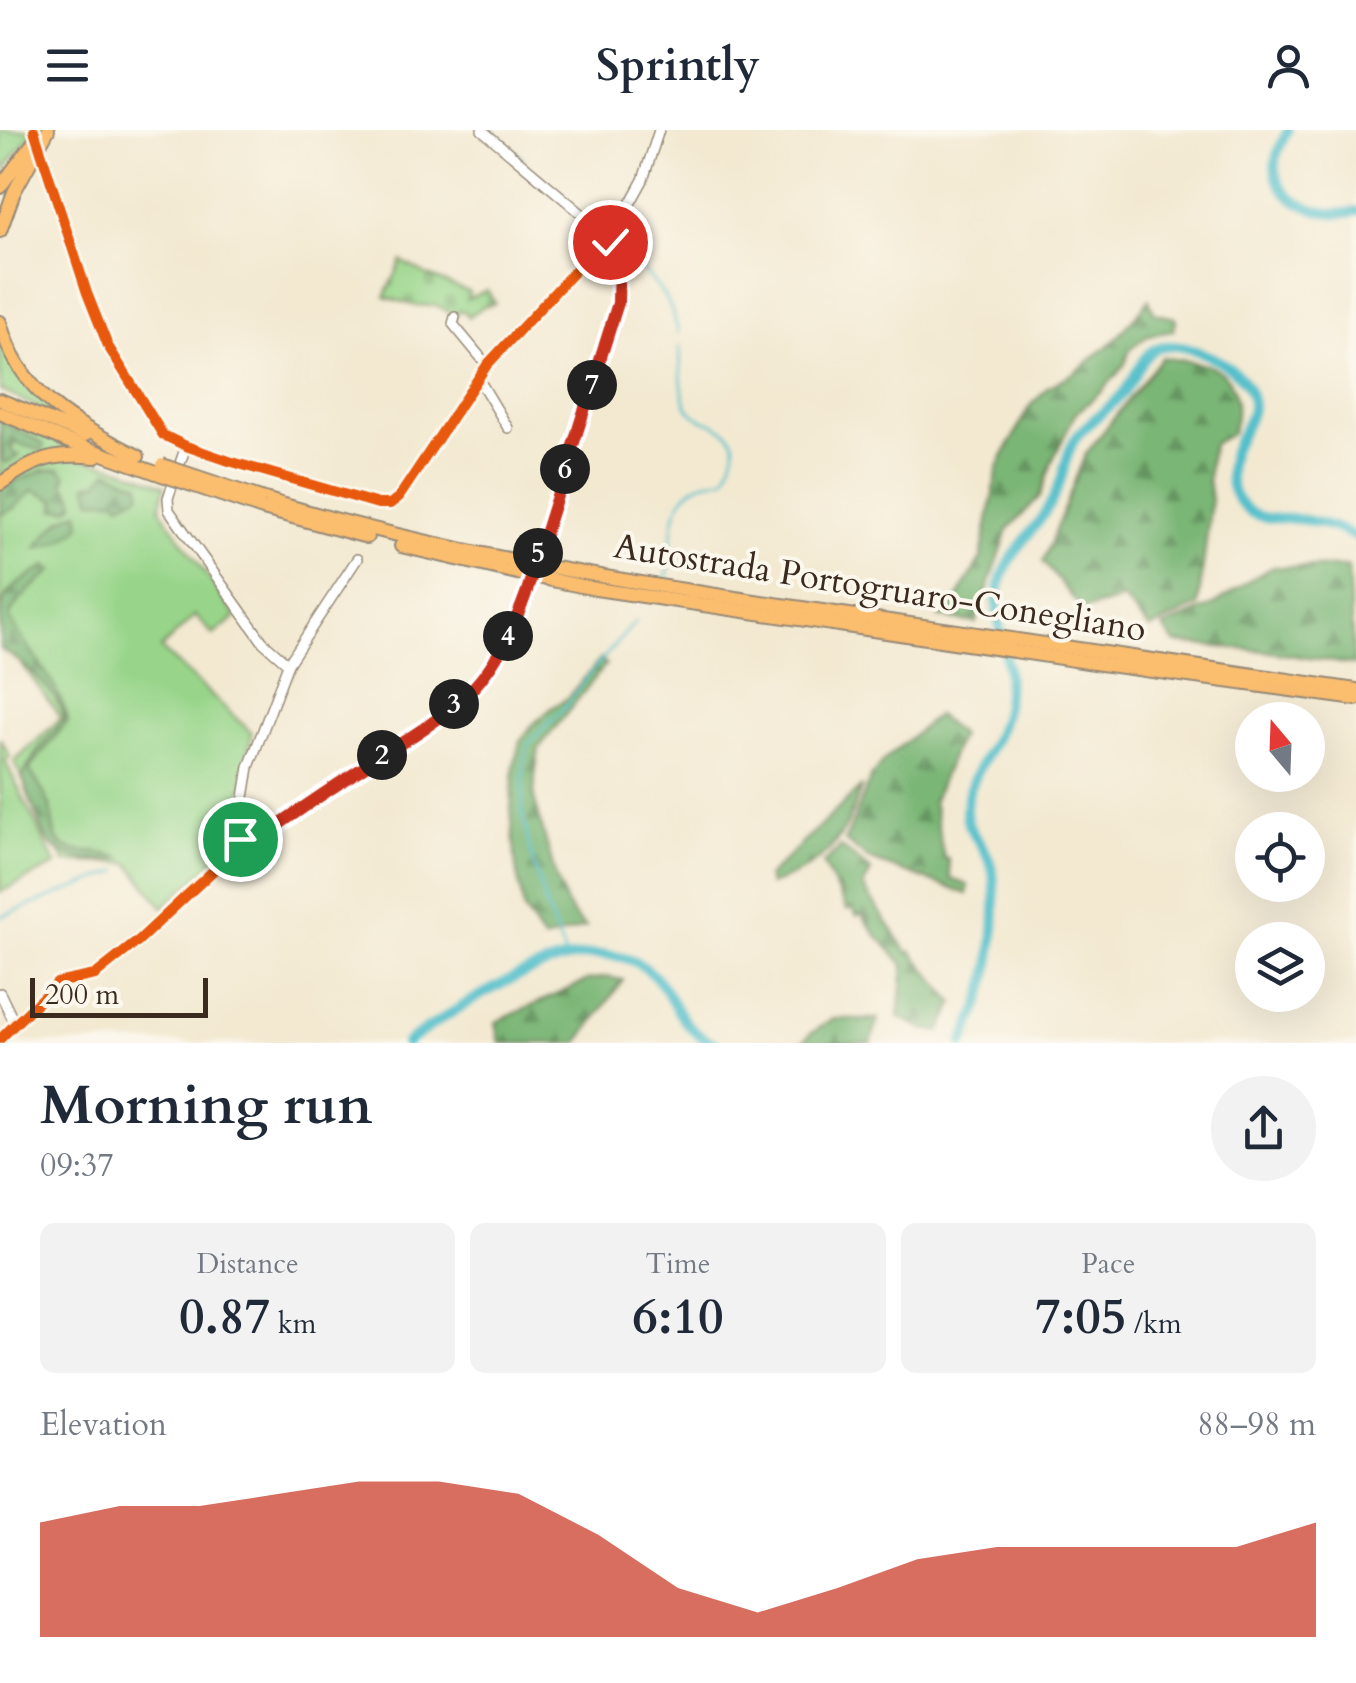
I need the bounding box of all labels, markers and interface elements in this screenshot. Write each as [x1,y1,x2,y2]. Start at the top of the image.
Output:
text: Sprintly [596,35,760,96]
icon: menu [40,38,95,93]
icon: person [1261,38,1316,93]
pin [568,200,653,285]
icon: check [583,215,638,270]
pin: 7 [567,360,617,410]
text: 7 [585,366,599,404]
pin: 6 [540,444,590,494]
text: 6 [558,450,572,488]
street label: Autostrada Portogruaro-Conegliano [610,522,1149,654]
pin: 5 [513,528,563,578]
text: 5 [531,534,545,572]
pin: 4 [483,611,533,661]
text: 4 [501,617,515,655]
pin: 3 [429,679,479,729]
text: 3 [447,685,461,723]
north arrow [1235,702,1325,792]
map controls [1235,702,1325,1012]
pin: 2 [357,730,407,780]
text: 2 [375,736,389,774]
pin [198,797,283,882]
icon: arrive [213,812,268,867]
button: locate [1235,812,1325,902]
button: layers [1235,922,1325,1012]
scale bar [30,973,208,1018]
text: 200 m [45,976,119,1014]
text: Morning run [40,1069,373,1143]
button: share [1211,1076,1316,1181]
text: 09:37 [40,1144,114,1188]
text: Distance [196,1245,299,1283]
text: Time [646,1245,710,1283]
text: Pace [1081,1245,1135,1283]
text: 0.87 [179,1283,270,1351]
text: 6:10 [632,1283,724,1351]
text: 7:05 [1035,1283,1126,1351]
text: km [270,1305,316,1343]
text: /km [1126,1305,1182,1343]
text: Elevation [40,1403,167,1447]
text: 88–98 m [1197,1403,1316,1447]

